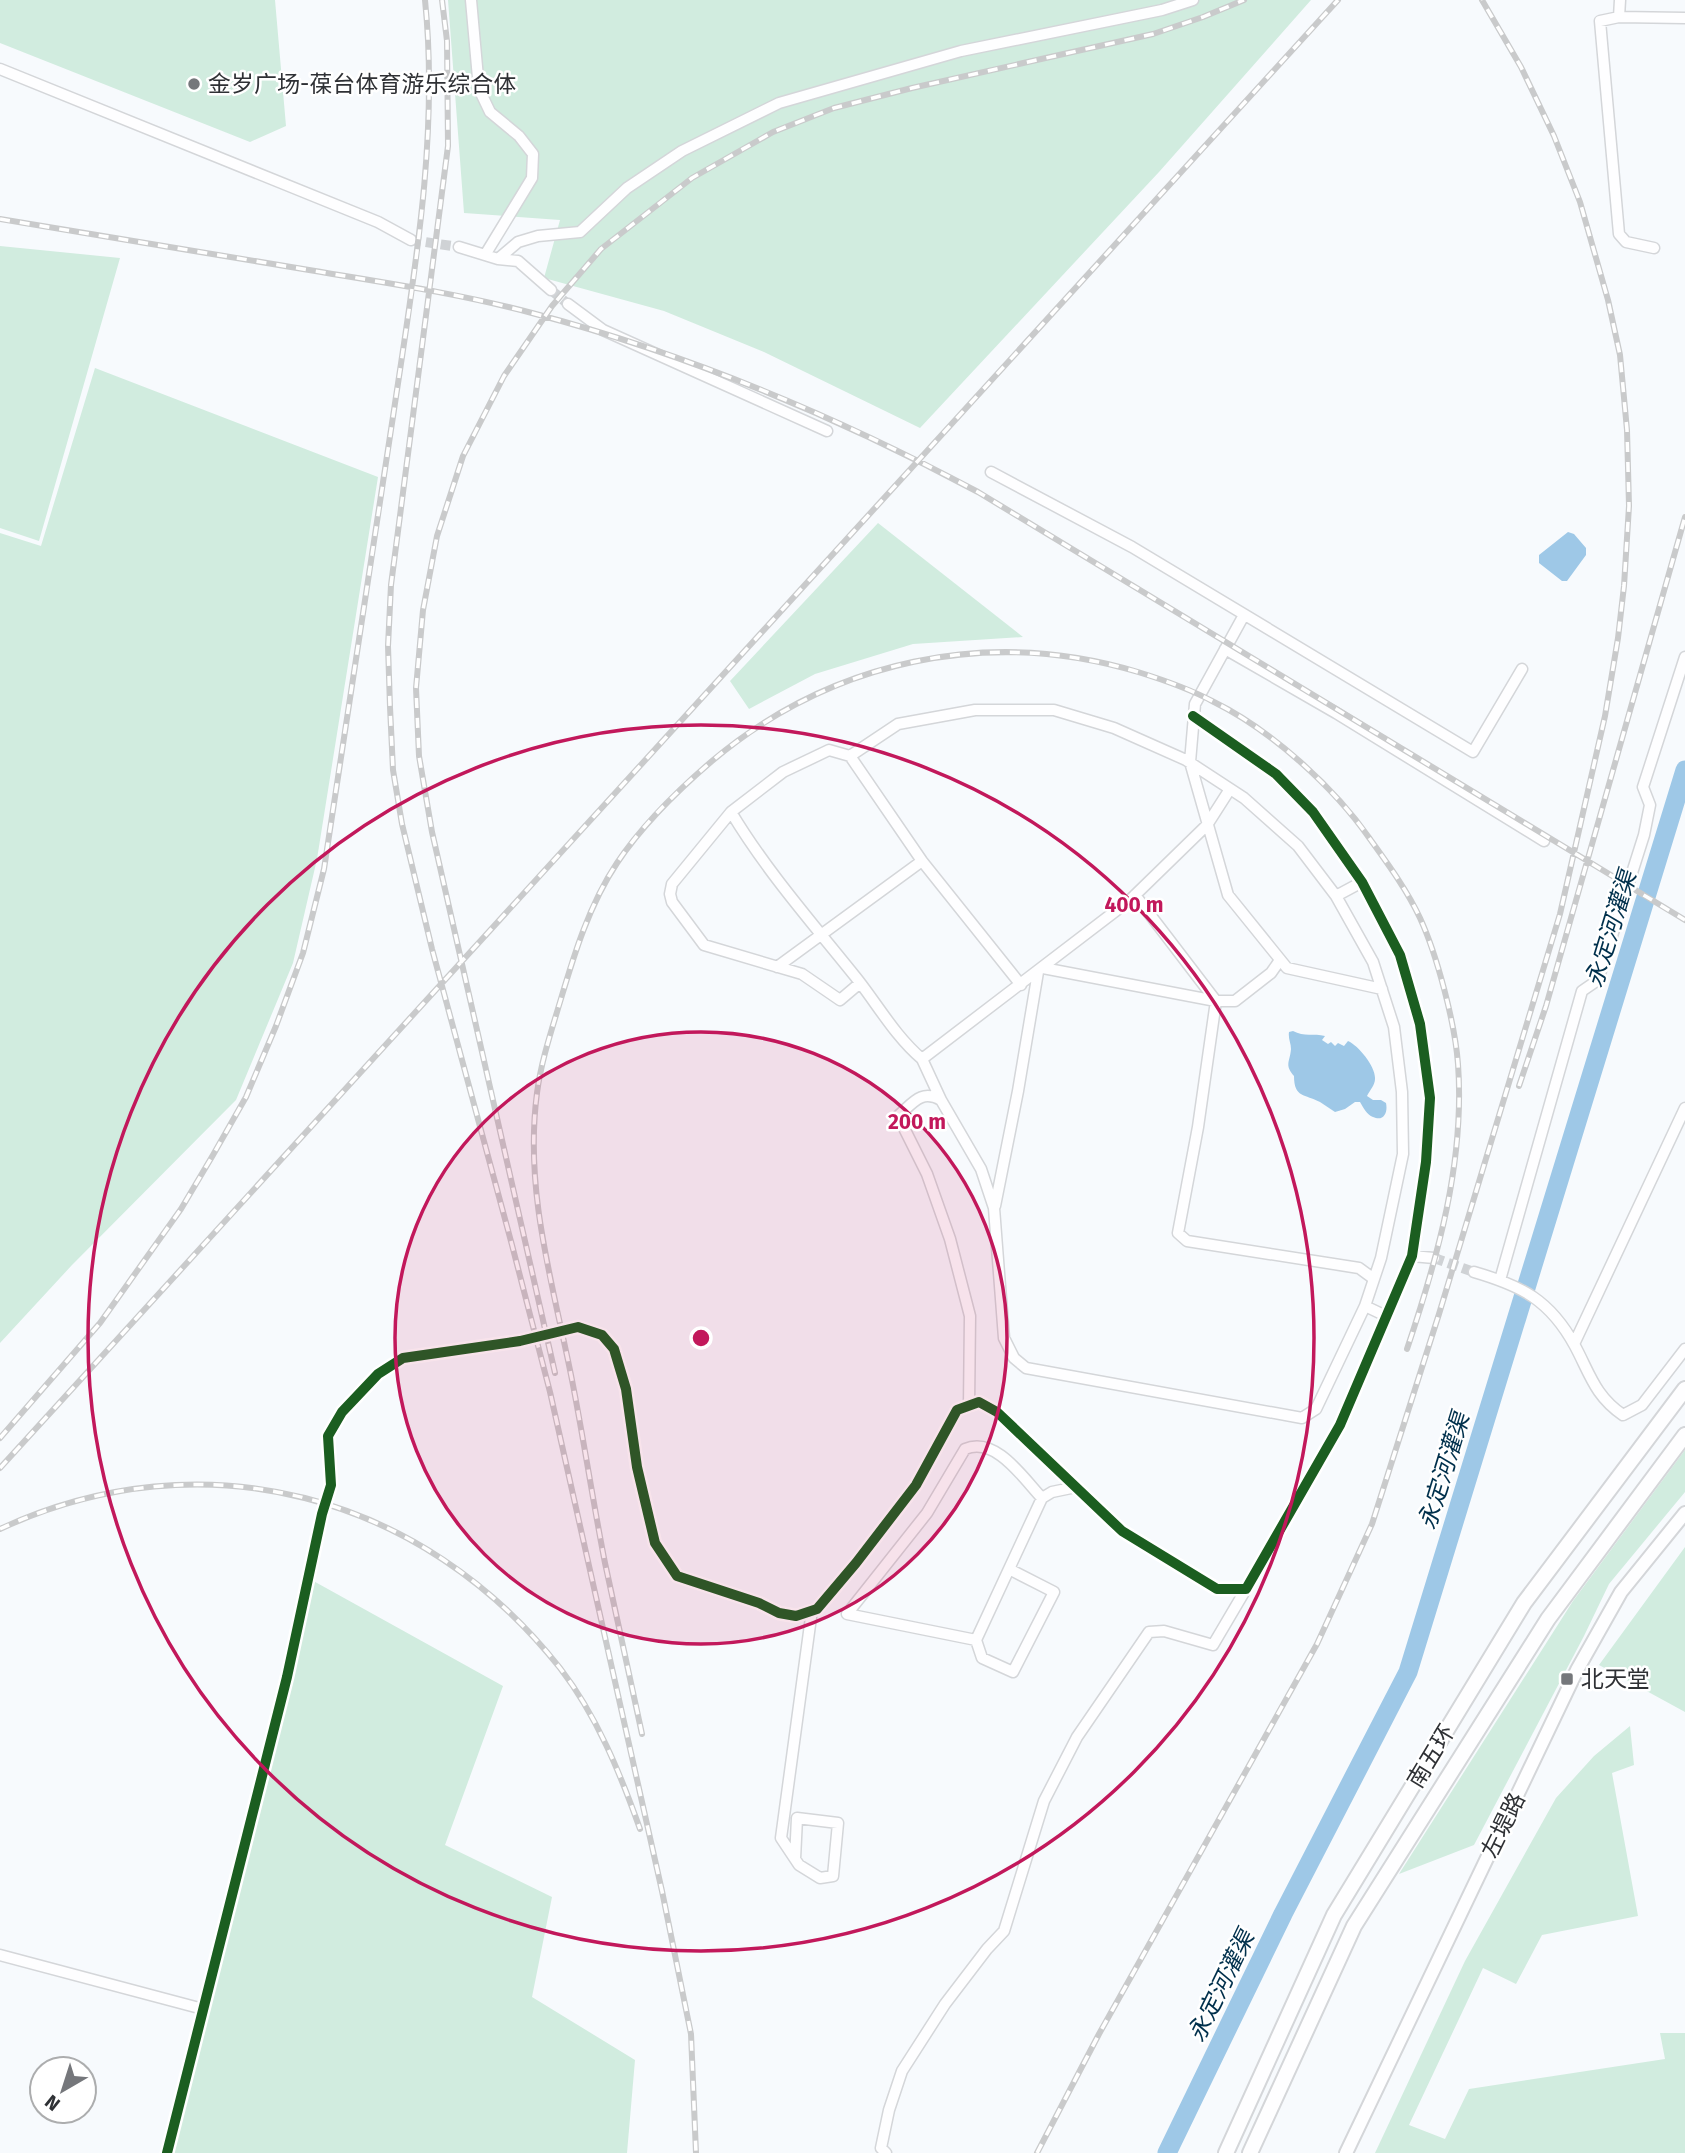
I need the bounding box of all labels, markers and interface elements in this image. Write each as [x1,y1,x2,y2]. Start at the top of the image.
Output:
place label: 金岁广场-葆台体育游乐综合体 [208,70,516,98]
marker: 金岁广场-葆台体育游乐综合体 [186,76,202,92]
water label: 永定河灌渠 [1580,865,1643,990]
text: 400 m [1104,892,1164,918]
text: 200 m [888,1109,946,1135]
centre of rings [689,1326,713,1350]
water label: 永定河灌渠 [1413,1407,1476,1532]
place label: 北天堂 [1581,1665,1650,1693]
marker: 北天堂 [1559,1671,1575,1687]
street label: 南五环 [1401,1719,1461,1793]
street label: 左堤路 [1475,1788,1531,1862]
water label: 永定河灌渠 [1182,1923,1261,2046]
north arrow [28,2055,98,2125]
text: N [40,2090,65,2116]

